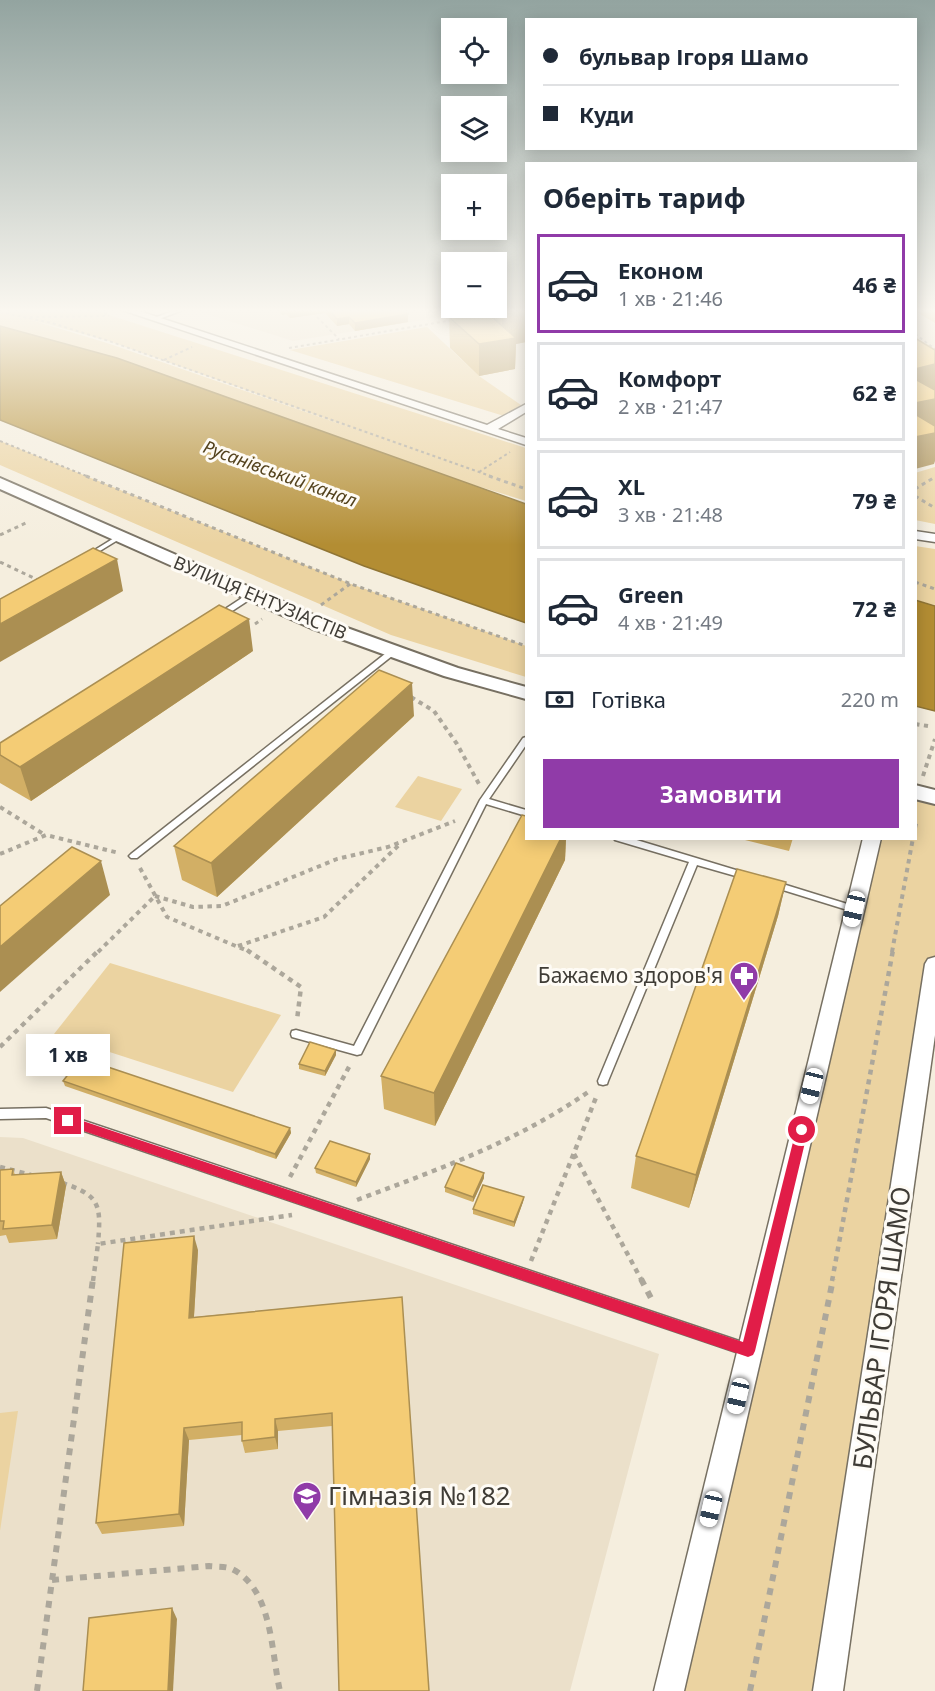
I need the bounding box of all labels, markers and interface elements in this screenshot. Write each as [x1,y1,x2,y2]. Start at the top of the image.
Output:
map controls [441,18,507,318]
button: locate [441,18,507,84]
text: бульвар Ігоря Шамо [579,41,809,71]
button: layers [441,96,507,162]
text: Куди [579,99,634,129]
button: + [441,174,507,240]
text: Оберіть тариф [543,179,746,216]
button: − [441,252,507,318]
text: Економ [618,255,704,285]
icon: car [546,257,600,311]
text: 46 ₴ [853,269,896,299]
text: 1 хв · 21:46 [618,285,723,312]
text: Комфорт [618,363,721,393]
icon: car [546,365,600,419]
text: 62 ₴ [853,377,896,407]
text: 2 хв · 21:47 [618,393,723,420]
water label: Русанівський канал [200,434,360,512]
text: XL [618,471,645,501]
icon: car [546,473,600,527]
text: 79 ₴ [853,485,896,515]
text: 3 хв · 21:48 [618,501,723,528]
street label: ВУЛИЦЯ ЕНТУЗІАСТІВ [170,550,351,645]
text: Green [618,579,684,609]
icon: car [546,581,600,635]
text: 72 ₴ [853,593,896,623]
text: 4 хв · 21:49 [618,609,723,636]
icon: cash [543,683,576,716]
text: Готівка [591,684,666,714]
text: 220 m [841,686,899,713]
button: Замовити [543,759,899,828]
car [841,889,867,929]
pharmacy icon: Бажаємо здоров'я [728,960,760,1002]
place label: Бажаємо здоров'я [538,961,723,989]
callout: 1 хв [26,1034,110,1076]
text: 1 хв [48,1041,88,1068]
car [799,1066,825,1106]
route end [54,1107,81,1134]
route start [788,1116,815,1143]
street label: БУЛЬВАР ІГОРЯ ШАМО [843,1184,919,1472]
car [725,1376,751,1416]
place label: Гімназія №182 [328,1477,511,1513]
school or university icon: Гімназія №182 [291,1480,323,1522]
car [698,1489,724,1529]

